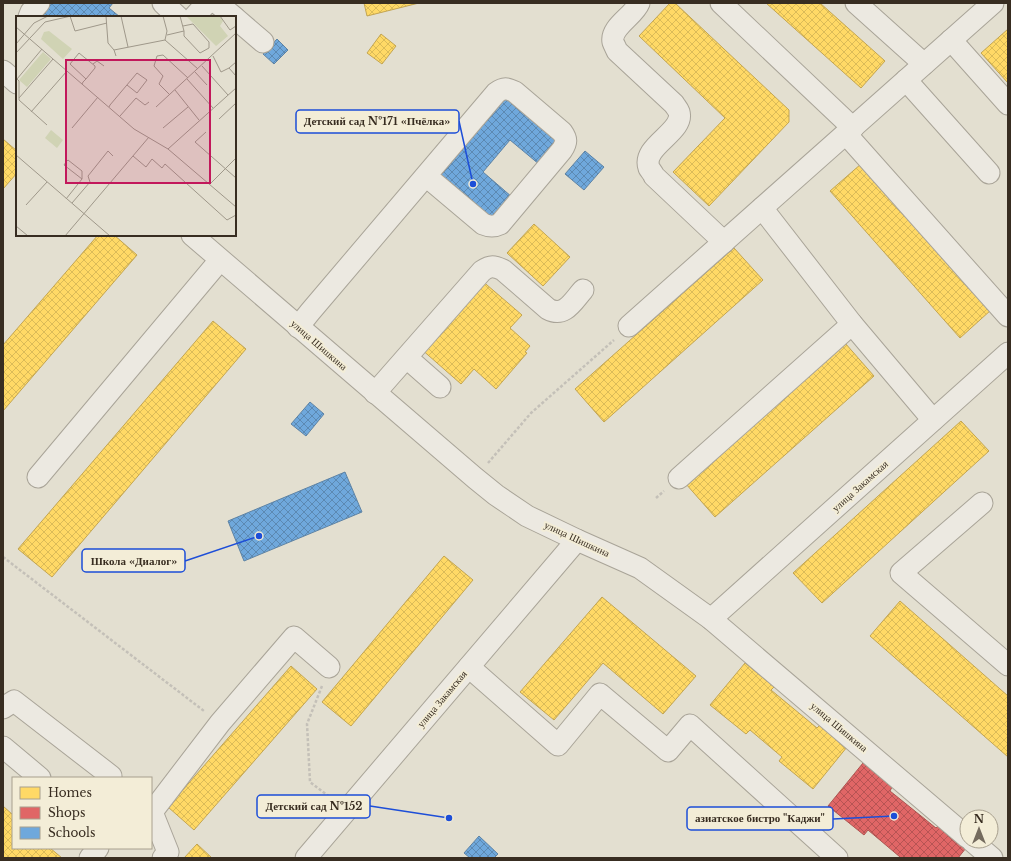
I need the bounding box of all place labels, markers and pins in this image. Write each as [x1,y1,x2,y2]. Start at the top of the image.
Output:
callout: Детский сад №171 «Пчёлка» [296,110,459,133]
callout: Школа «Диалог» [82,549,185,572]
callout: Детский сад №152 [257,795,370,818]
callout: азиатское бистро "Каджи" [687,807,833,830]

